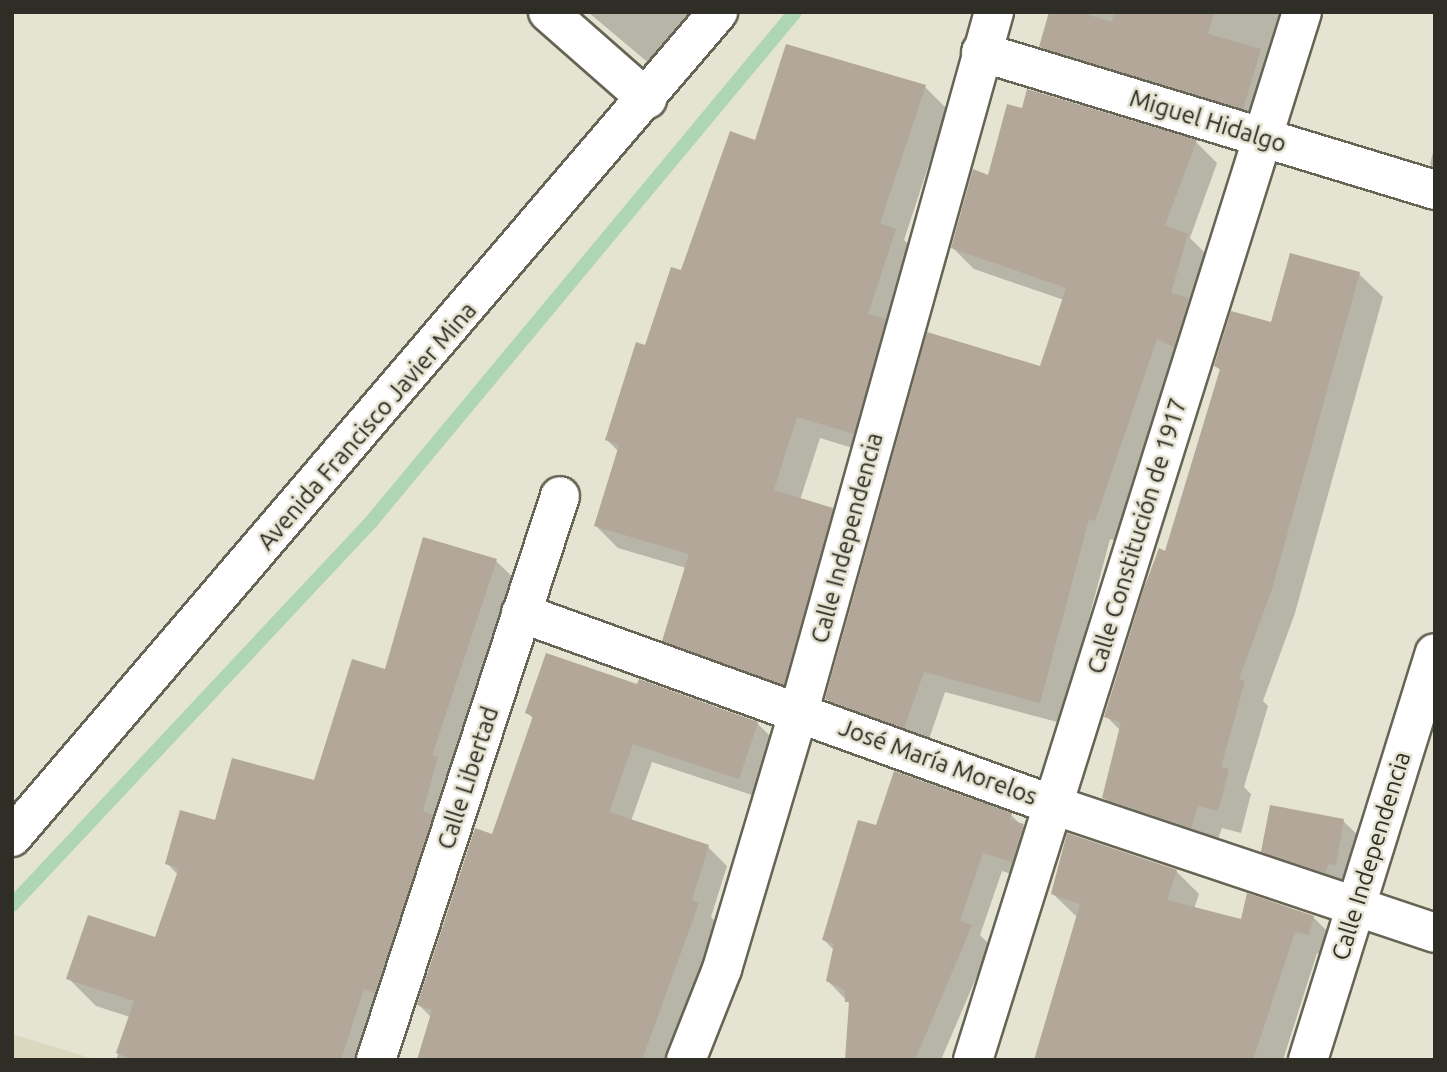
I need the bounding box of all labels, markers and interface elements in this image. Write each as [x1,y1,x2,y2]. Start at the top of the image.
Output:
street label: Miguel Hidalgo [1126,84,1290,158]
street label: Avenida Francisco Javier Mina [251,296,483,556]
street label: Calle Constitución de 1917 [1081,395,1193,677]
street label: Calle Independencia [805,430,889,646]
street label: Calle Libertad [431,703,505,853]
street label: José María Morelos [835,713,1041,811]
street label: Calle Independencia [1326,748,1416,964]

